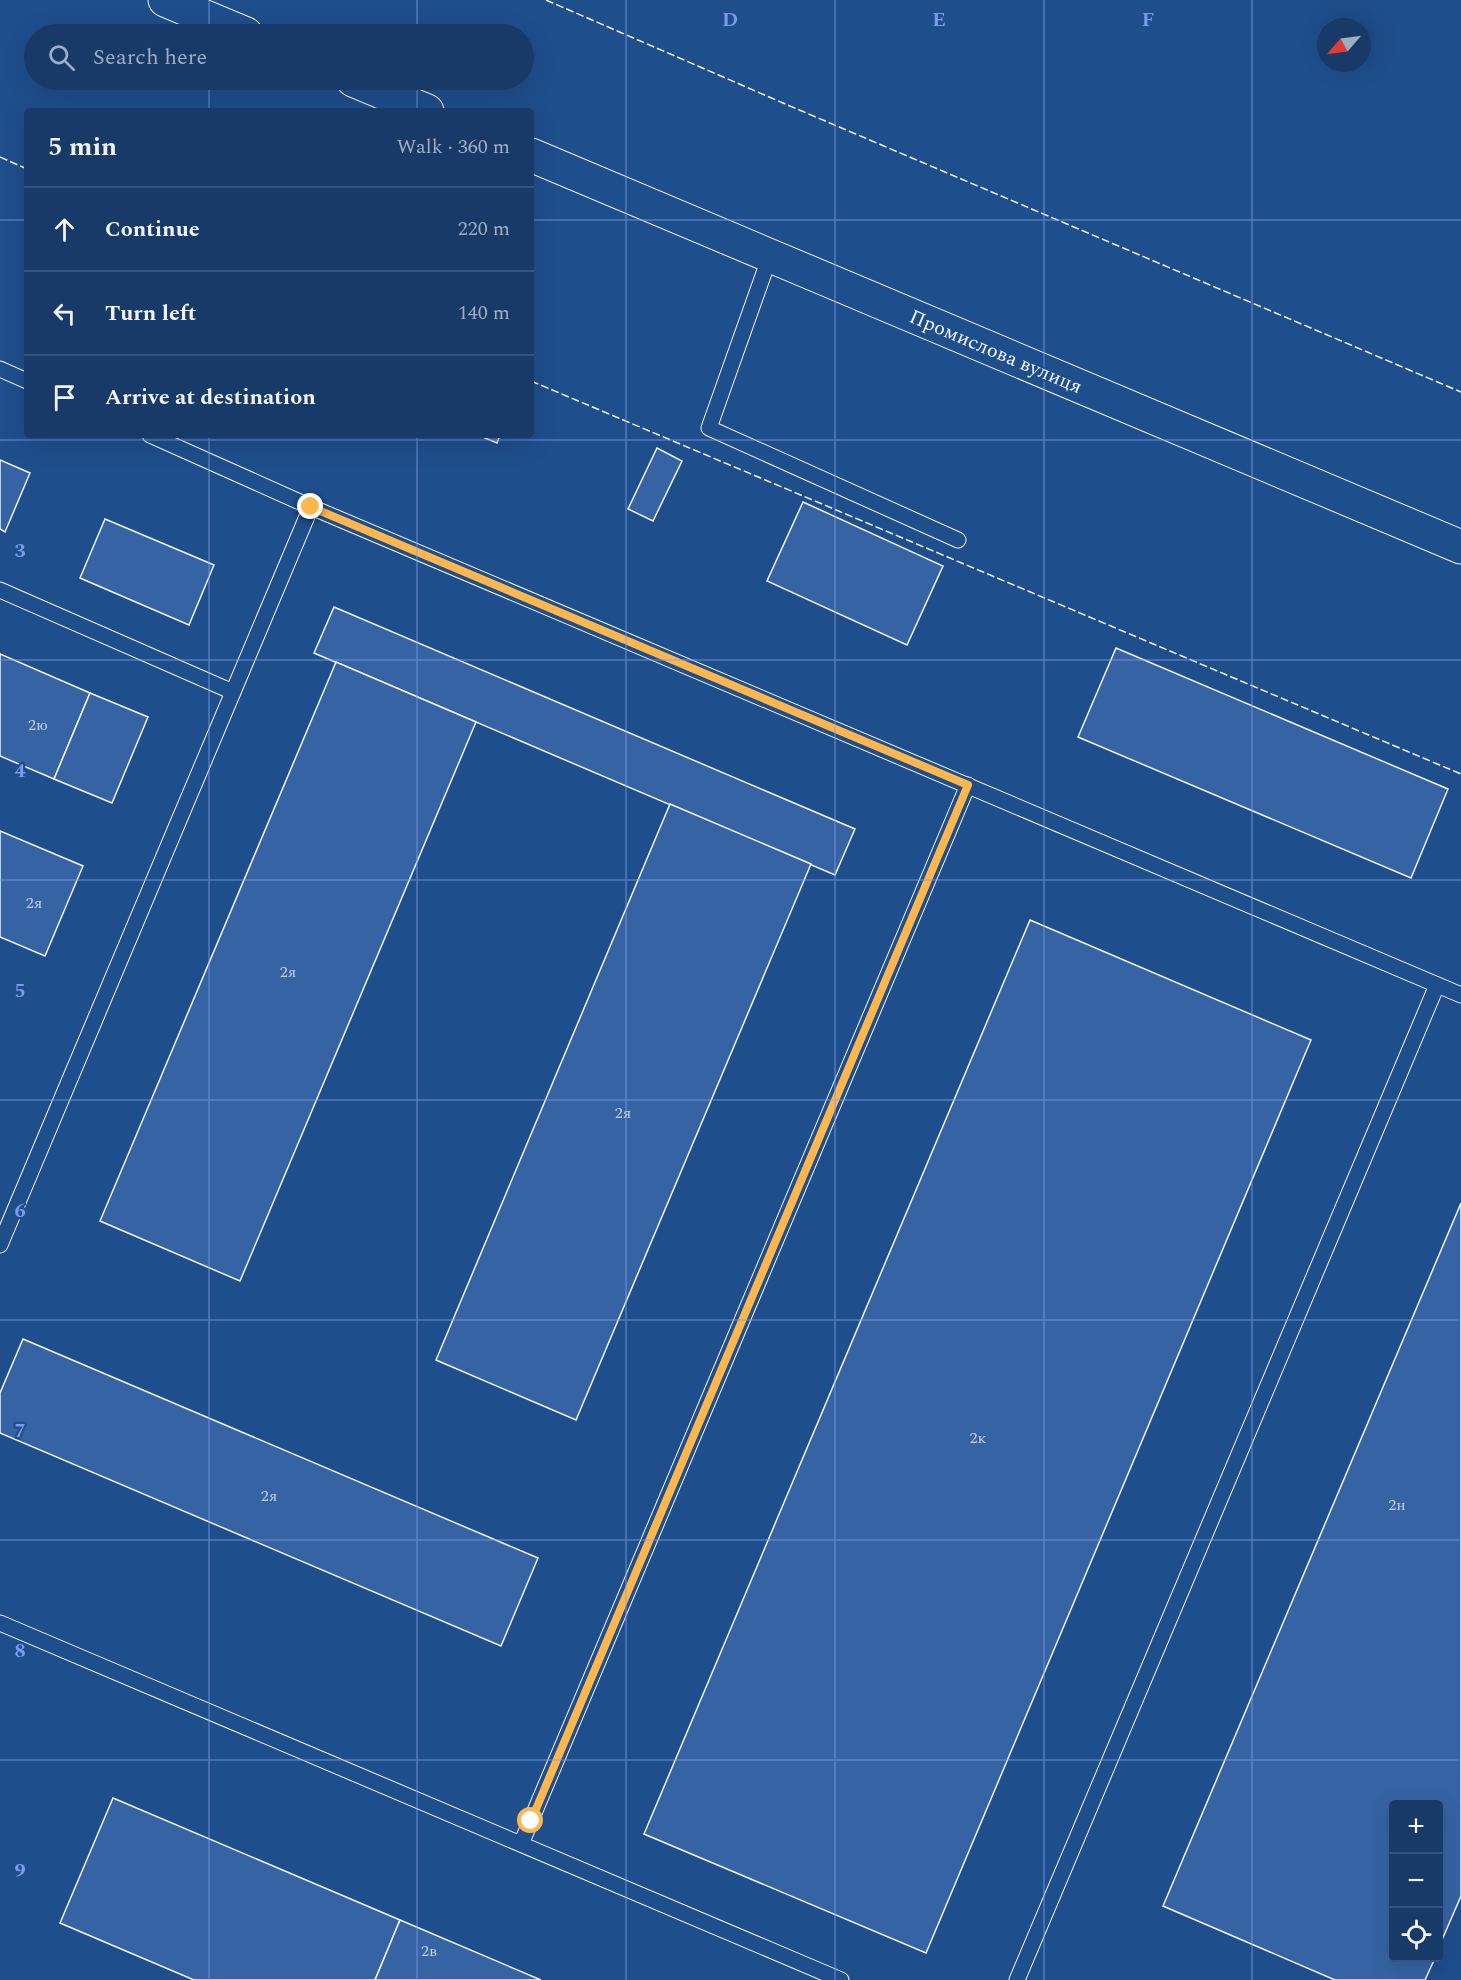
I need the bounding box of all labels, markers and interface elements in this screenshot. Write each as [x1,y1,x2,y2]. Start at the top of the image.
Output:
text: D [722,5,738,35]
text: E [932,5,946,35]
text: F [1142,5,1154,35]
north arrow [1317,18,1371,72]
search box [24,24,534,90]
icon: search [45,41,78,74]
text: Search here [93,41,207,74]
text: 5 min [48,127,117,167]
text: Walk · 360 m [397,132,510,162]
icon: ahead [48,213,81,246]
text: Continue [105,213,200,246]
text: 220 m [458,214,510,244]
icon: left [48,297,81,330]
text: Turn left [105,297,197,330]
text: 140 m [458,298,510,328]
street label: Промислова вулиця [904,302,1087,402]
icon: arrive [48,381,81,414]
text: Arrive at destination [105,381,316,414]
route end [297,493,323,519]
text: 3 [14,536,26,566]
house number: 2ю [28,713,48,737]
text: 4 [14,756,26,786]
house number: 2я [26,891,42,915]
house number: 2я [280,960,296,984]
text: 5 [14,976,26,1006]
house number: 2я [615,1101,631,1125]
text: 6 [14,1196,26,1226]
text: 7 [14,1416,26,1446]
house number: 2к [970,1426,987,1450]
house number: 2я [261,1484,277,1508]
house number: 2н [1388,1493,1406,1517]
text: 8 [14,1636,26,1666]
map controls [1389,1800,1443,1962]
button: + [1389,1800,1443,1854]
route start [517,1807,543,1833]
button: − [1389,1854,1443,1908]
text: 9 [14,1856,26,1886]
button: locate [1389,1908,1443,1962]
house number: 2в [421,1939,437,1963]

